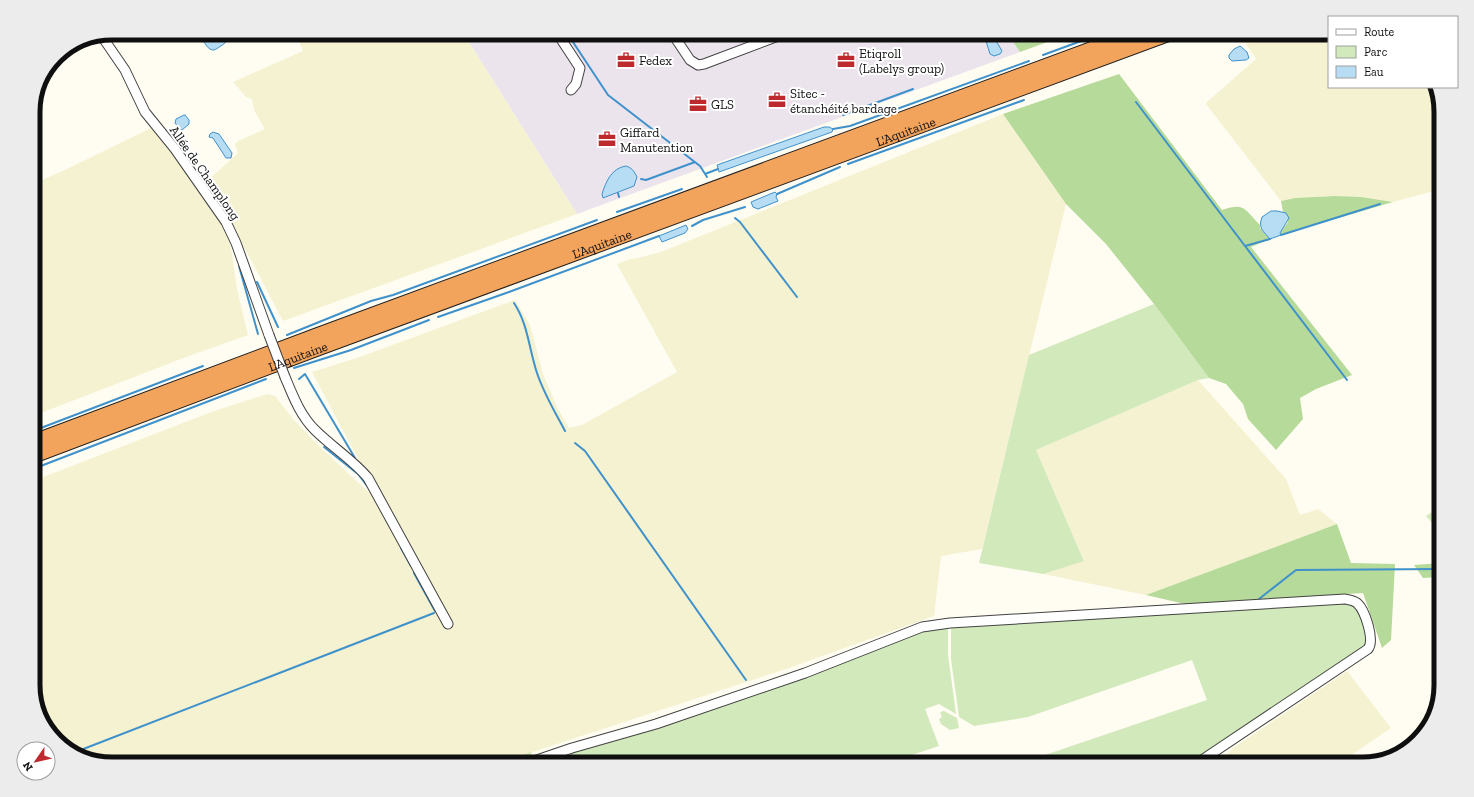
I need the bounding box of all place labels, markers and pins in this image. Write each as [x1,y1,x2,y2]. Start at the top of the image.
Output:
place label: Etiqroll (Labelys group) [859,46,944,76]
office icon: Fedex [616,50,636,70]
office icon: Etiqroll (Labelys group) [836,50,856,70]
place label: Fedex [639,53,672,68]
place label: Sitec - étanchéité bardage [790,86,897,116]
office icon: Sitec - étanchéité bardage [767,90,787,110]
office icon: GLS [688,94,708,114]
place label: GLS [711,97,734,112]
place label: Giffard Manutention [620,125,694,155]
office icon: Giffard Manutention [597,129,617,149]

